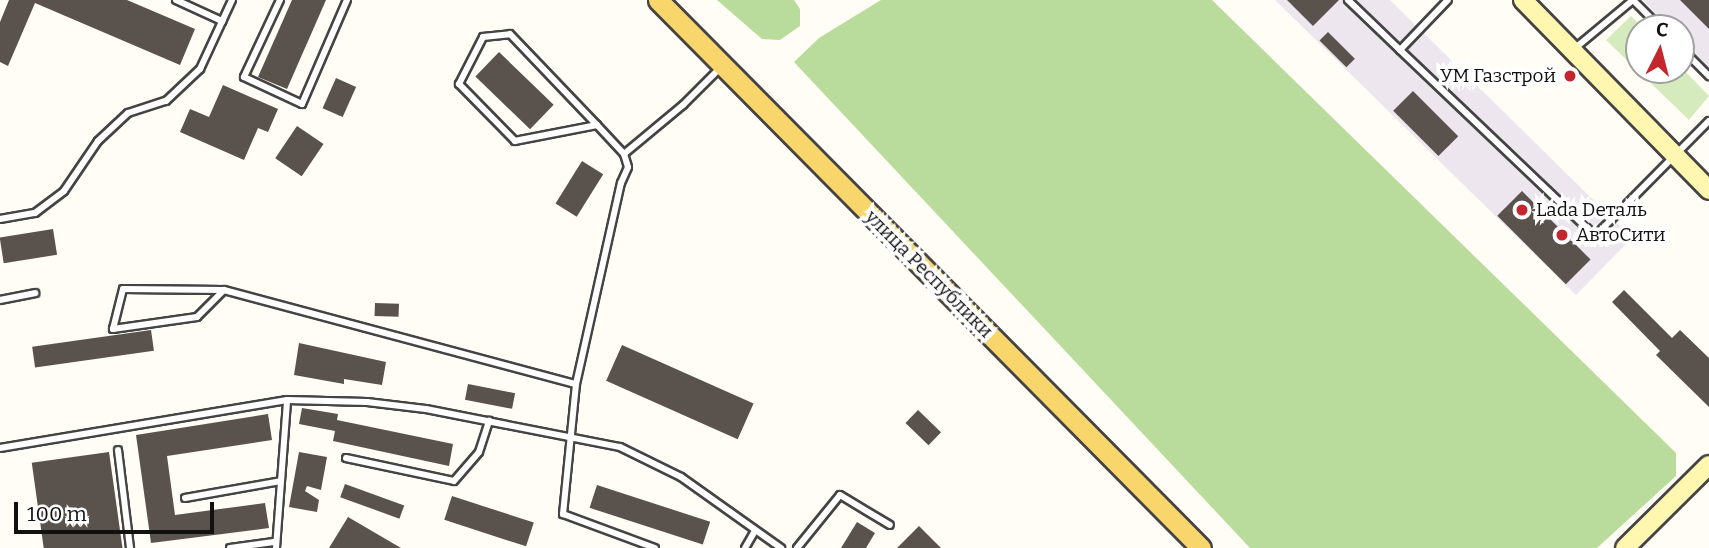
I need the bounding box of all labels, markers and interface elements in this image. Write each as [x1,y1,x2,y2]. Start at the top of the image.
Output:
north arrow [1625,14,1695,84]
text: С [1655,18,1669,42]
place label: УМ Газстрой [1440,65,1556,87]
marker: УМ Газстрой [1562,68,1578,84]
place label: Lada Dеталь [1536,199,1647,221]
marker: Lada Dеталь [1514,202,1530,218]
street label: улица Республики [860,205,998,343]
place label: АвтоСити [1576,224,1666,246]
marker: АвтоСити [1554,227,1570,243]
scale bar [18,489,217,532]
text: 100 m [27,501,87,527]

